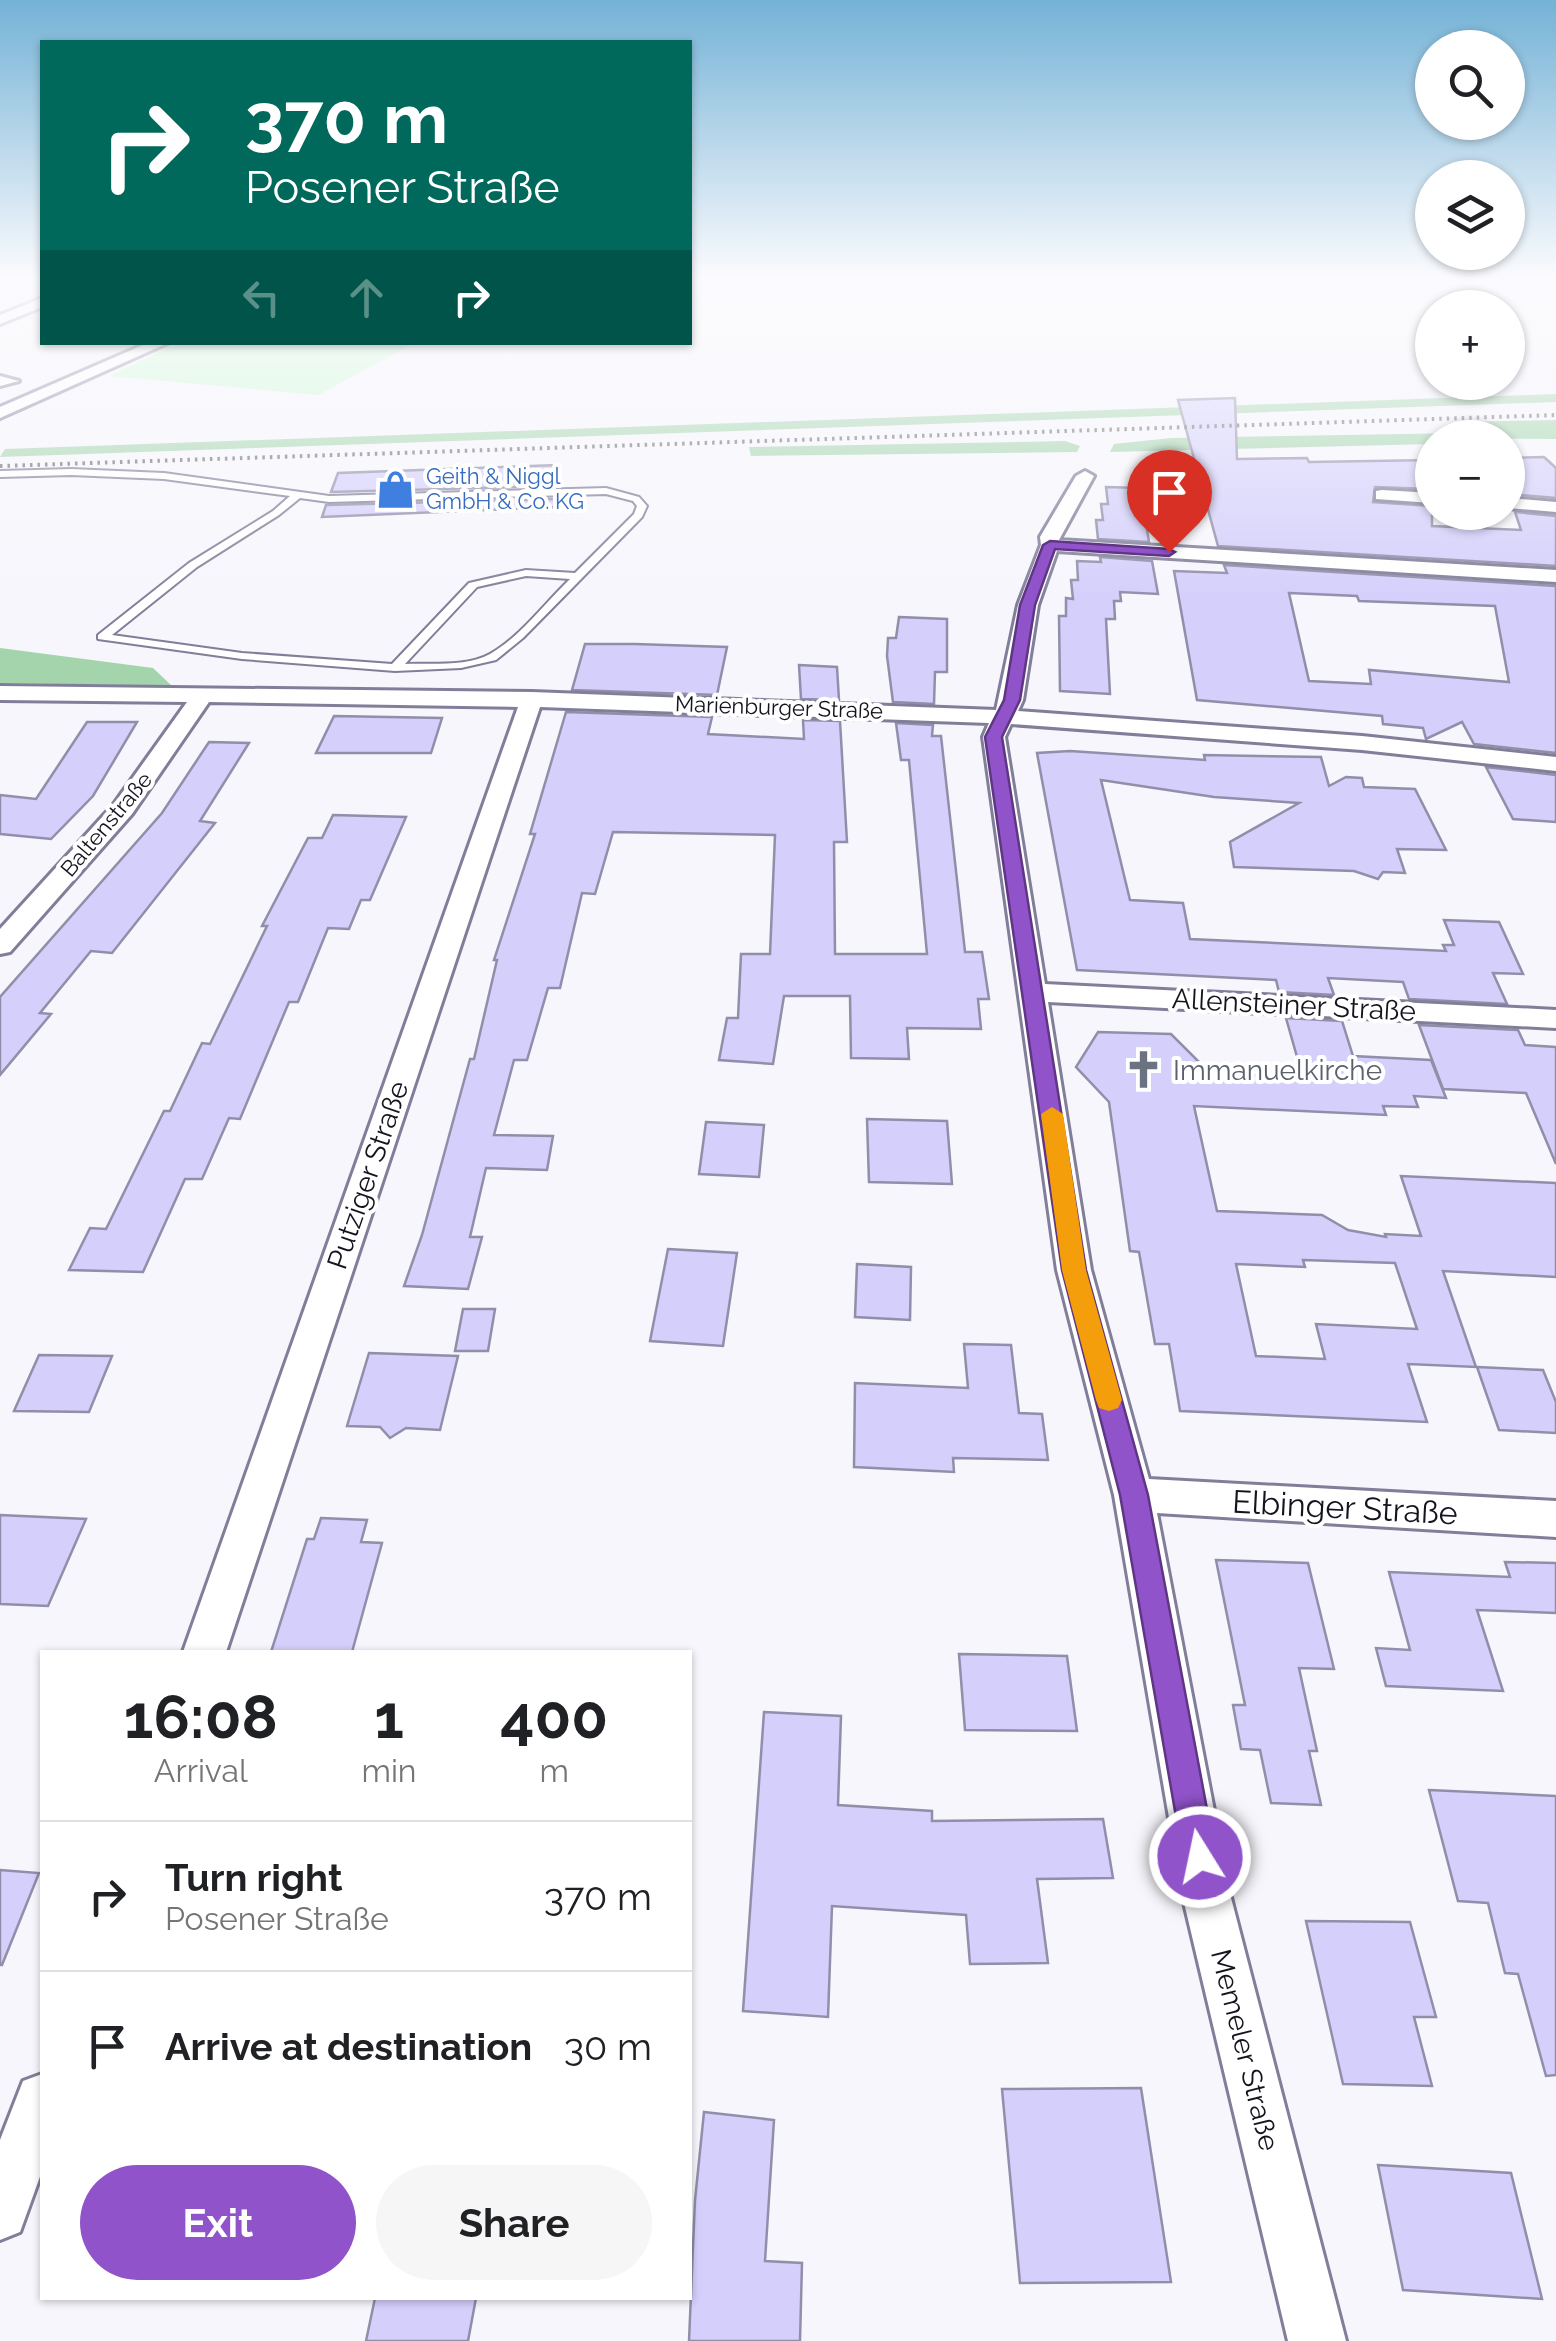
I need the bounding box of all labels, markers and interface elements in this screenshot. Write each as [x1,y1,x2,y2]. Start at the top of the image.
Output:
map controls [1415,30,1525,530]
button: search [1415,30,1525,140]
text: 370 m [245,77,448,159]
icon: right [80,80,210,210]
button: layers [1415,160,1525,270]
text: Posener Straße [245,161,560,214]
icon: left [234,270,289,325]
icon: ahead [339,270,394,325]
icon: right [444,270,499,325]
button: + [1415,290,1525,400]
button: − [1415,420,1525,530]
pin [1127,450,1212,553]
place label: Geith & Niggl GmbH & Co. KG [426,463,584,514]
icon: arrive [1142,465,1197,520]
shop icon: Geith & Niggl GmbH & Co. KG [375,468,417,510]
street label: Marienburger Straße [675,690,883,724]
street label: Baltenstraße [55,766,157,881]
street label: Allensteiner Straße [1171,982,1417,1028]
church icon: Immanuelkirche [1122,1049,1164,1091]
place label: Immanuelkirche [1173,1054,1382,1087]
street label: Putziger Straße [320,1077,416,1273]
street label: Elbinger Straße [1231,1483,1459,1531]
text: 16:08 [124,1682,278,1752]
text: 1 [374,1682,404,1752]
text: 400 [500,1682,608,1752]
text: Arrival [154,1752,248,1789]
text: min [361,1752,417,1789]
text: m [540,1752,569,1789]
position arrow [1148,1805,1252,1909]
text: Turn right [165,1855,342,1900]
icon: right [80,1869,135,1924]
text: 370 m [544,1874,652,1919]
text: Posener Straße [165,1900,389,1937]
street label: Memeler Straße [1204,1946,1286,2154]
icon: arrive [80,2019,135,2074]
text: Arrive at destination [165,2024,532,2069]
text: 30 m [564,2024,652,2069]
button: Exit [80,2165,356,2280]
button: Share [376,2165,652,2280]

